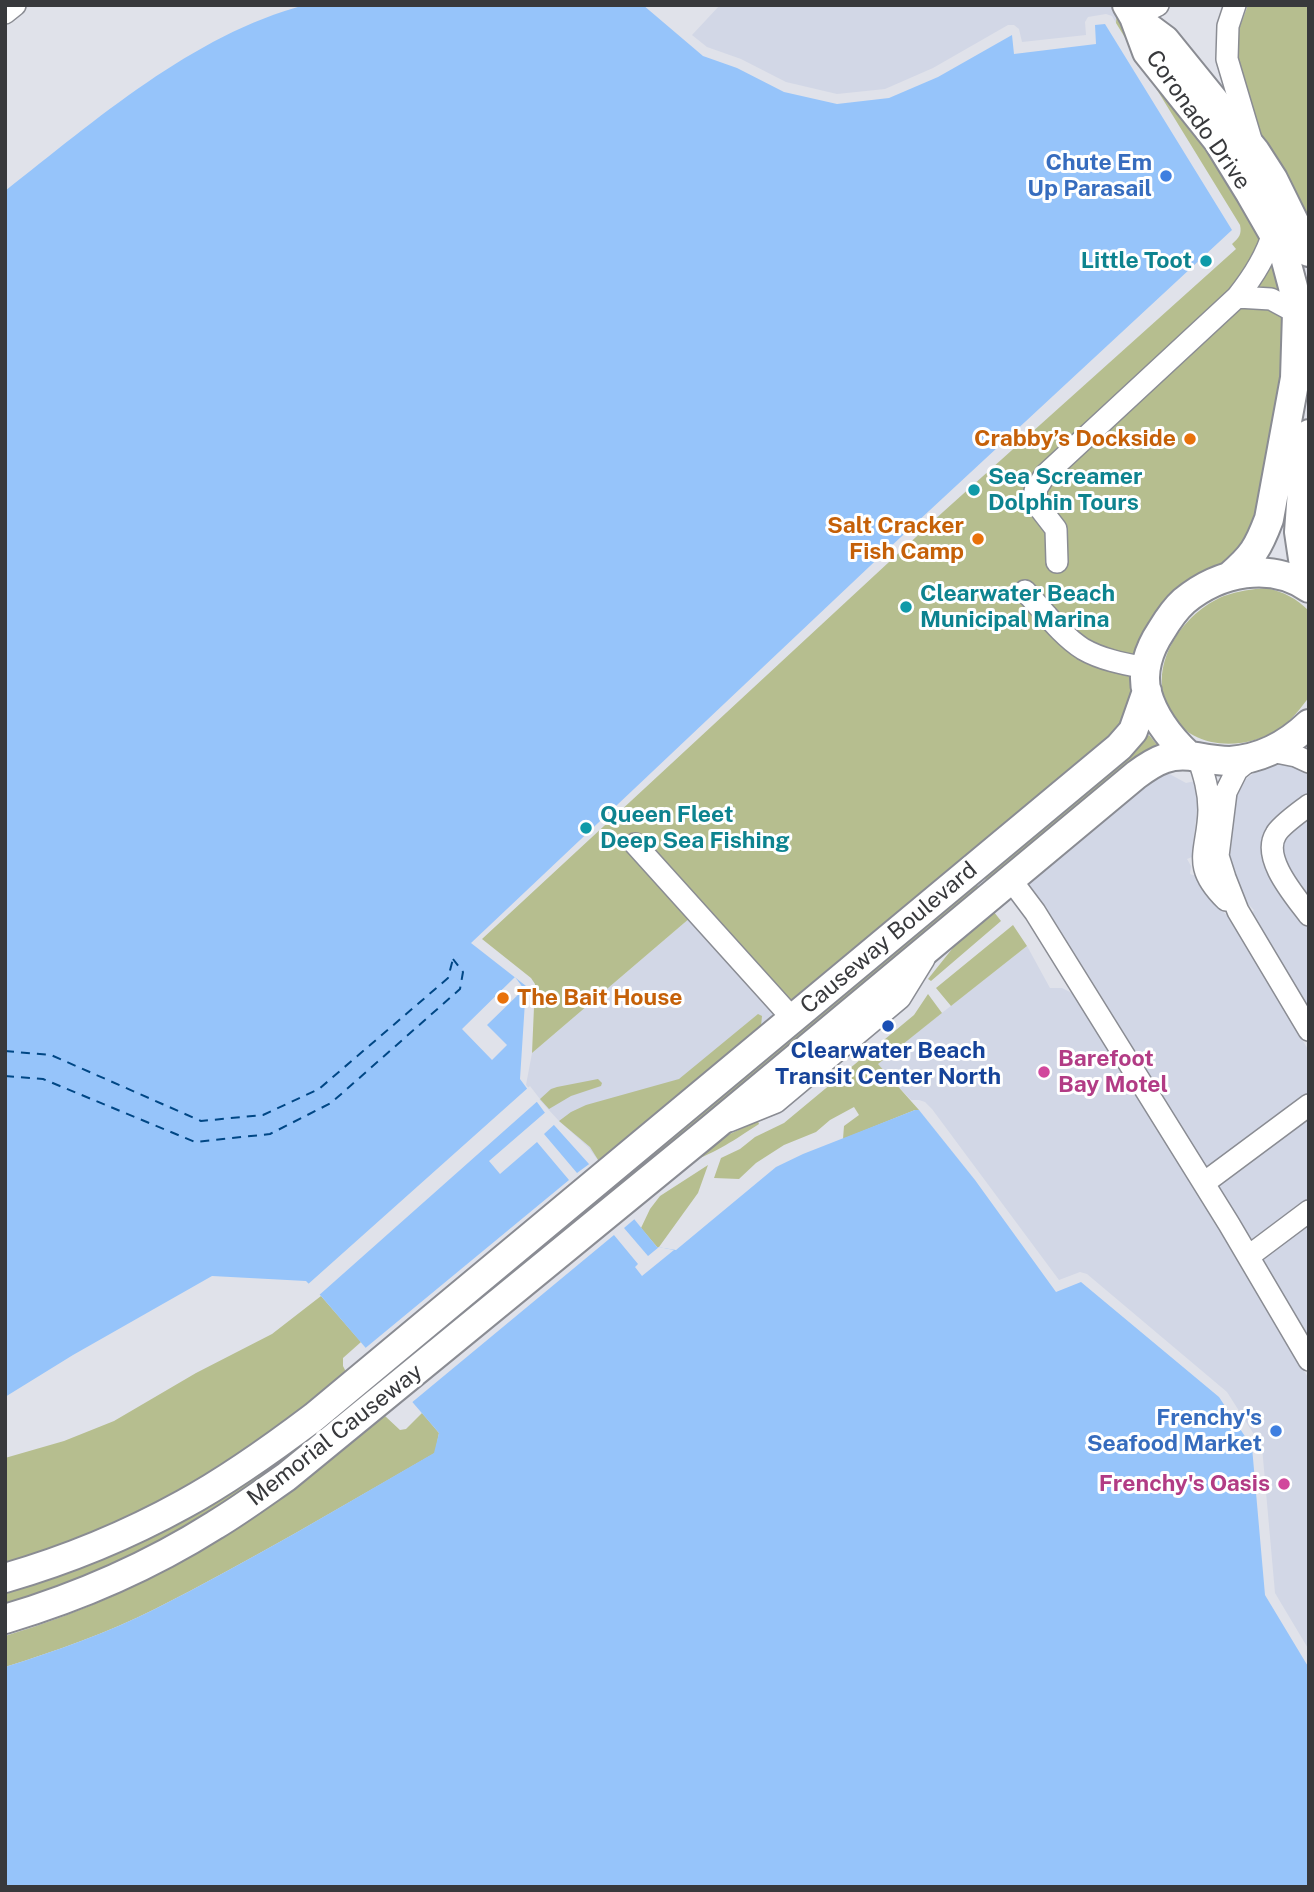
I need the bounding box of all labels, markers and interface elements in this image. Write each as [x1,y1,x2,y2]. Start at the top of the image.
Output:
street label: Coronado Drive [1140,45,1256,195]
place label: Chute Em Up Parasail [1027,149,1152,203]
marker: Chute Em Up Parasail [1158,168,1174,184]
place label: Little Toot [1081,247,1192,275]
marker: Little Toot [1198,253,1214,269]
place label: Crabby’s Dockside [974,425,1176,453]
marker: Crabby’s Dockside [1182,431,1198,447]
place label: Sea Screamer Dolphin Tours [988,463,1142,517]
marker: Sea Screamer Dolphin Tours [966,482,982,498]
place label: Salt Cracker Fish Camp [827,512,964,566]
marker: Salt Cracker Fish Camp [970,531,986,547]
place label: Clearwater Beach Municipal Marina [920,580,1115,634]
marker: Clearwater Beach Municipal Marina [898,599,914,615]
place label: Queen Fleet Deep Sea Fishing [600,801,790,855]
marker: Queen Fleet Deep Sea Fishing [578,820,594,836]
street label: Causeway Boulevard [795,856,983,1020]
place label: The Bait House [517,984,683,1012]
marker: The Bait House [495,990,511,1006]
marker: Clearwater Beach Transit Center North [880,1018,896,1034]
place label: Clearwater Beach Transit Center North [775,1037,1001,1091]
place label: Barefoot Bay Motel [1058,1045,1168,1099]
marker: Barefoot Bay Motel [1036,1064,1052,1080]
street label: Memorial Causeway [242,1358,428,1512]
place label: Frenchy's Seafood Market [1087,1404,1262,1458]
marker: Frenchy's Seafood Market [1268,1423,1284,1439]
place label: Frenchy's Oasis [1099,1470,1270,1498]
marker: Frenchy's Oasis [1276,1476,1292,1492]

